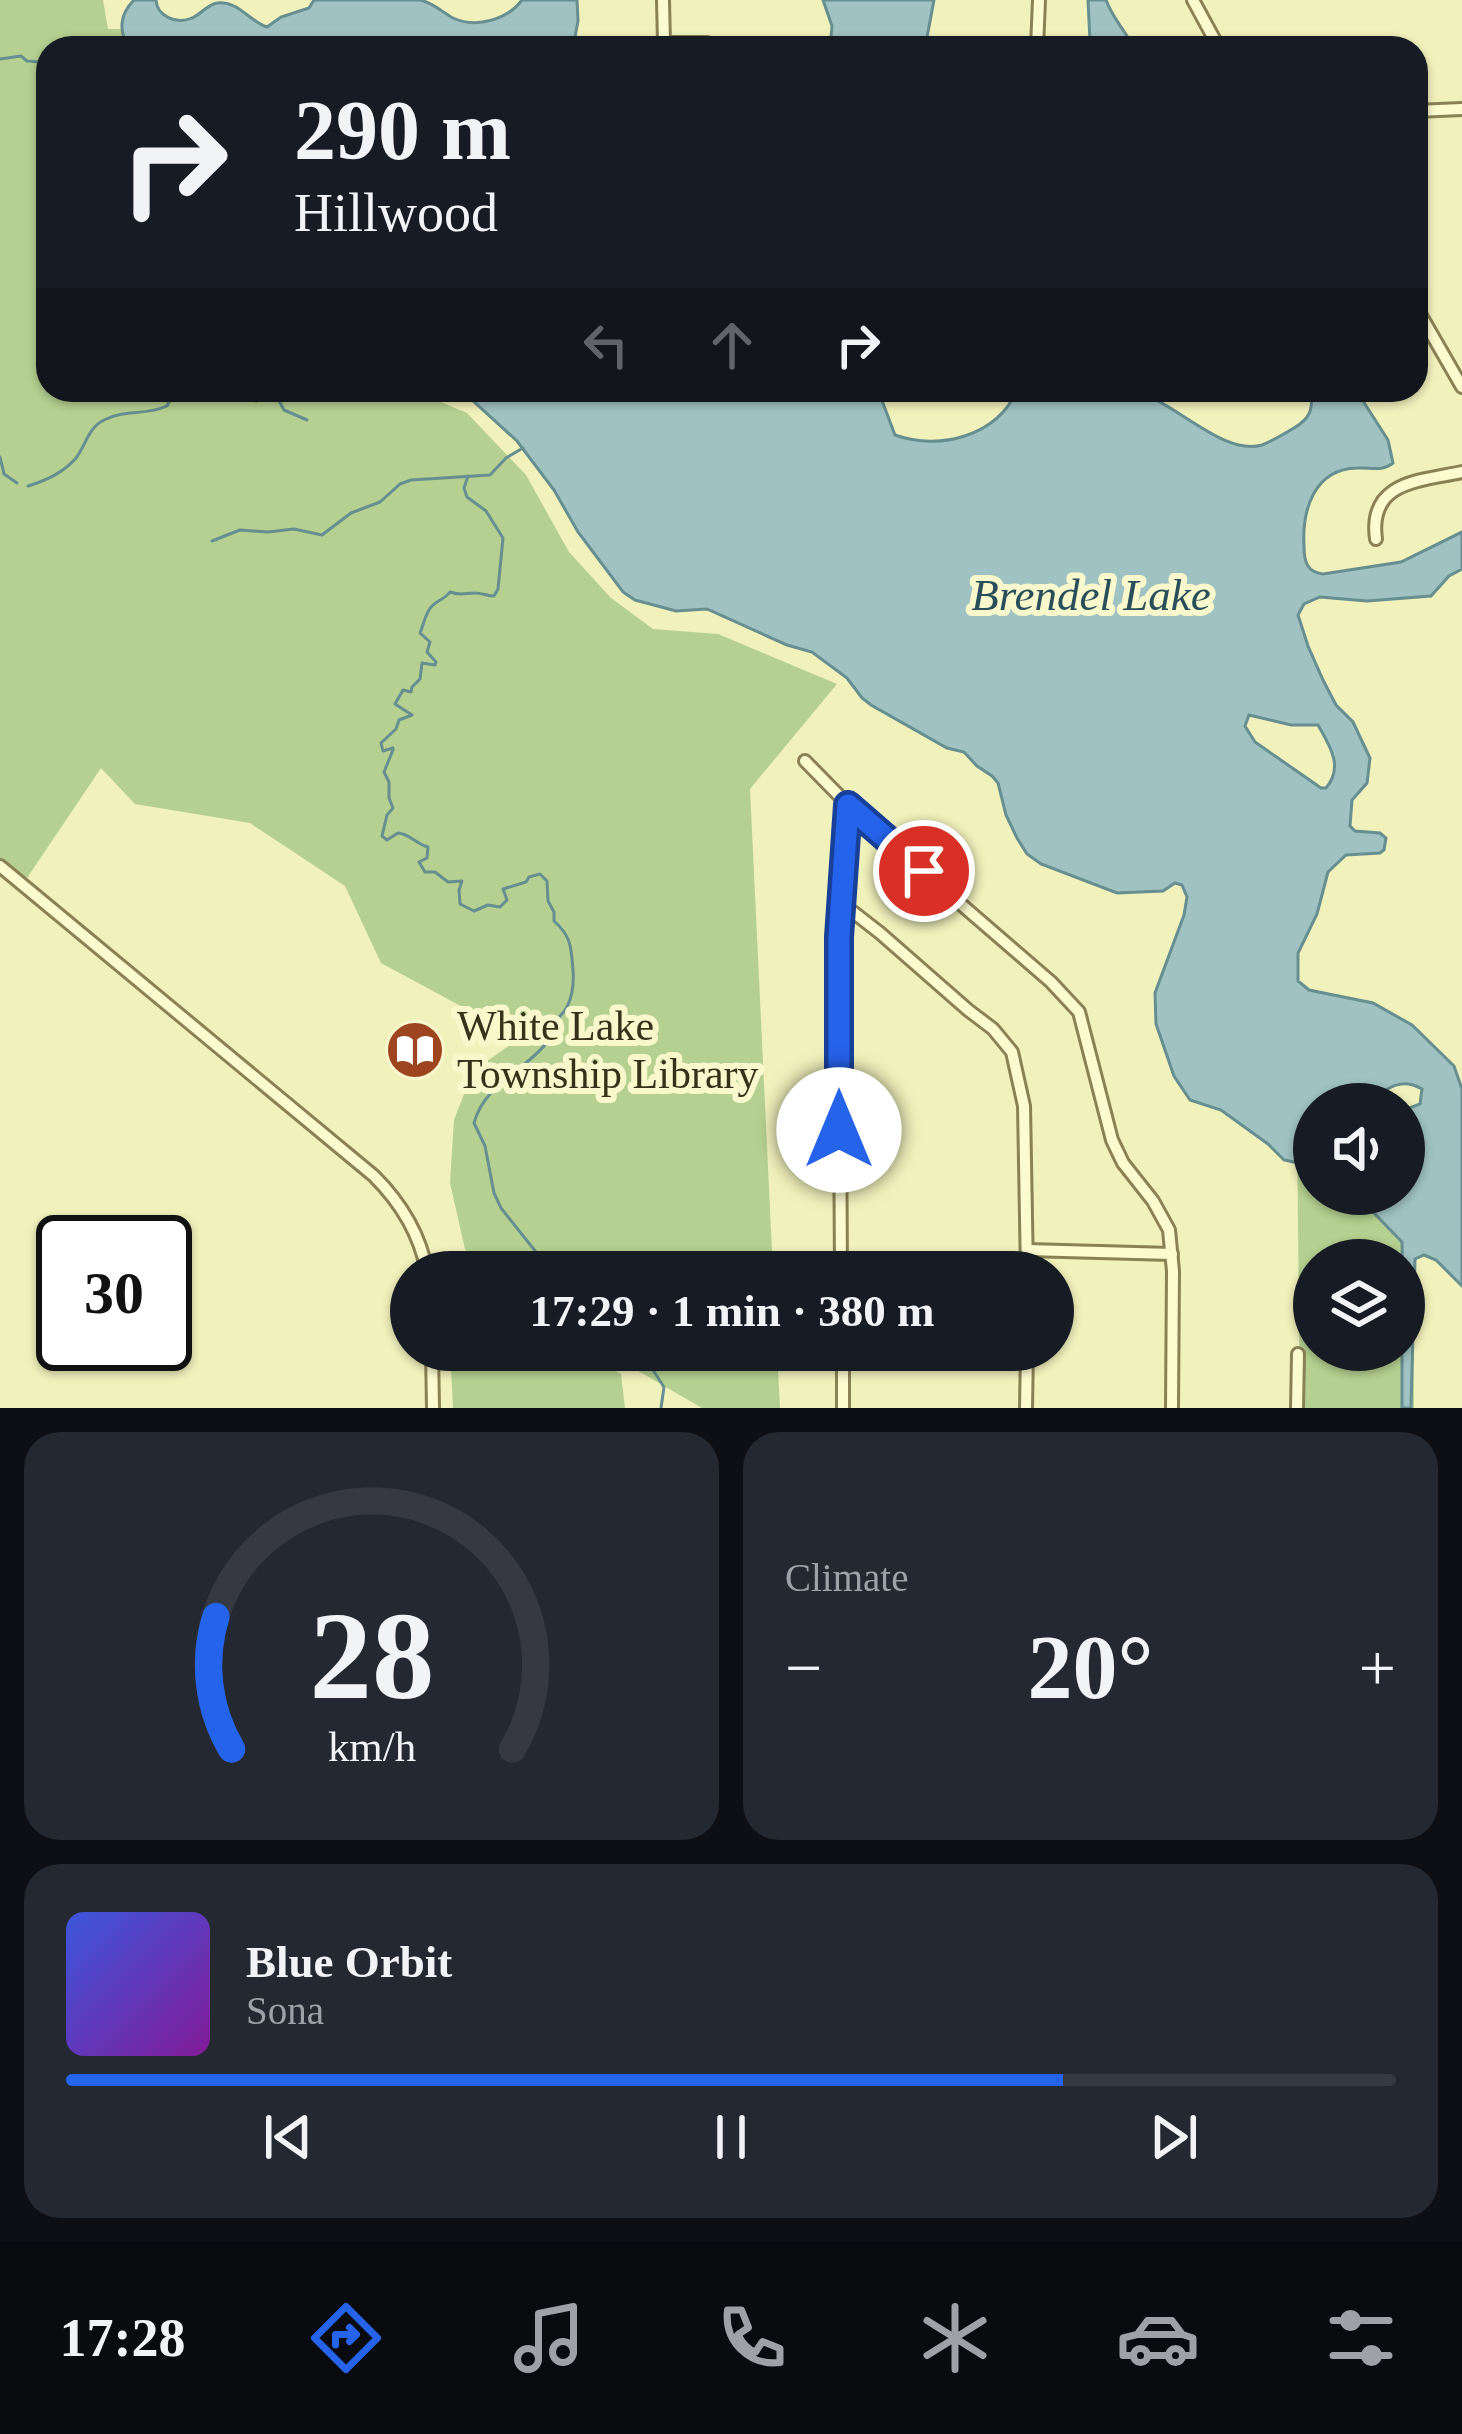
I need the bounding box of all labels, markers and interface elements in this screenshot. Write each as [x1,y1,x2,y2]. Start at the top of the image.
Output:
icon: right [96,84,252,240]
text: 290 m [294,84,511,177]
text: Hillwood [294,183,498,243]
icon: left [573,312,639,378]
icon: ahead [699,312,765,378]
icon: right [825,312,891,378]
water label: Brendel Lake [971,570,1211,620]
pin [873,820,975,922]
icon: arrive [891,838,957,904]
place label: White Lake Township Library [457,1003,759,1097]
library icon: White Lake Township Library [384,1019,446,1081]
position arrow [776,1067,902,1193]
map controls [1293,1083,1425,1371]
button: sound [1293,1083,1425,1215]
speed limit sign: 30 [36,1215,192,1371]
button: layers [1293,1239,1425,1371]
text: 17:29 · 1 min · 380 m [530,1286,935,1336]
text: Climate [785,1556,908,1599]
text: 28 [309,1587,434,1725]
text: 20° [1028,1618,1154,1717]
text: − [785,1631,822,1704]
text: + [1359,1631,1396,1704]
text: km/h [327,1723,416,1770]
text: Blue Orbit [246,1937,452,1987]
text: Sona [246,1989,324,2032]
icon: previous [255,2104,321,2170]
icon: pause [698,2104,764,2170]
icon: next [1141,2104,1207,2170]
icon: directions [304,2296,388,2380]
icon: music [507,2296,591,2380]
icon: phone [710,2296,794,2380]
icon: climate [913,2296,997,2380]
icon: car [1116,2296,1200,2380]
icon: filters [1319,2296,1403,2380]
text: 17:28 [59,2308,185,2368]

